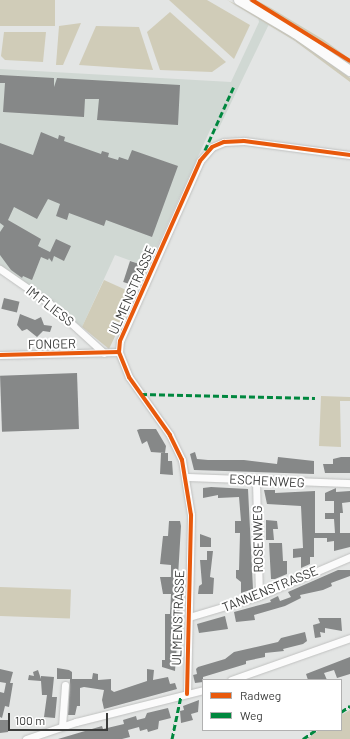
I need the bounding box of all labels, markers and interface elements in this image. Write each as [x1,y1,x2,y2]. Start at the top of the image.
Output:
street label: ULMENSTRASSE [105,243,159,337]
street label: IM FLIESS [23,282,77,330]
street label: FONGER [28,336,76,352]
street label: ESCHENWEG [229,471,305,491]
street label: ROSENWEG [250,505,266,573]
street label: TANNENSTRASSE [220,563,320,615]
street label: ULMENSTRASSE [169,570,187,666]
legend [202,679,342,731]
text: Radweg [240,688,281,702]
scale bar [10,705,110,731]
text: Weg [240,708,263,722]
text: 100 m [15,713,45,727]

